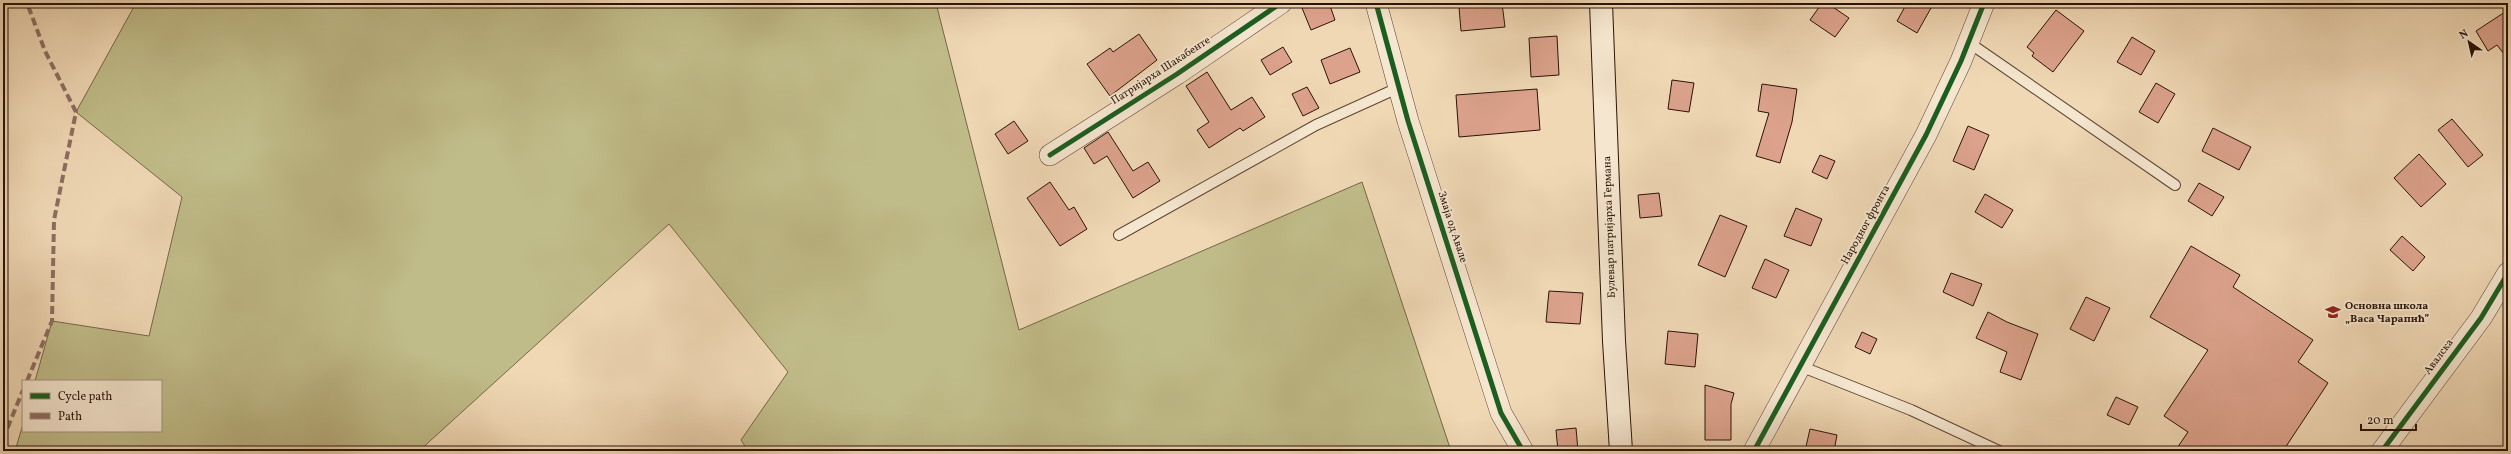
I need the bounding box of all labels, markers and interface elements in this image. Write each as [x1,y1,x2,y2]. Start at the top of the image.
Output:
north arrow [2449,22,2489,62]
text: N [2457,26,2472,43]
street label: Патријарха Шакабенте [1108,33,1214,109]
street label: Булевар патријарха Германа [1600,155,1620,298]
street label: Народног фронта [1838,182,1894,267]
street label: Змаја од Авале [1433,189,1471,265]
place label: Основна школа „Васа Чарапић” [2345,299,2429,327]
school or university icon: Основна школа „Васа Чарапић” [2324,303,2342,321]
street label: Авалска [2421,336,2458,378]
legend [22,380,162,432]
text: Cycle path [58,389,113,405]
scale bar [2361,406,2416,432]
text: Path [58,409,82,425]
text: 20 m [2367,413,2394,429]

